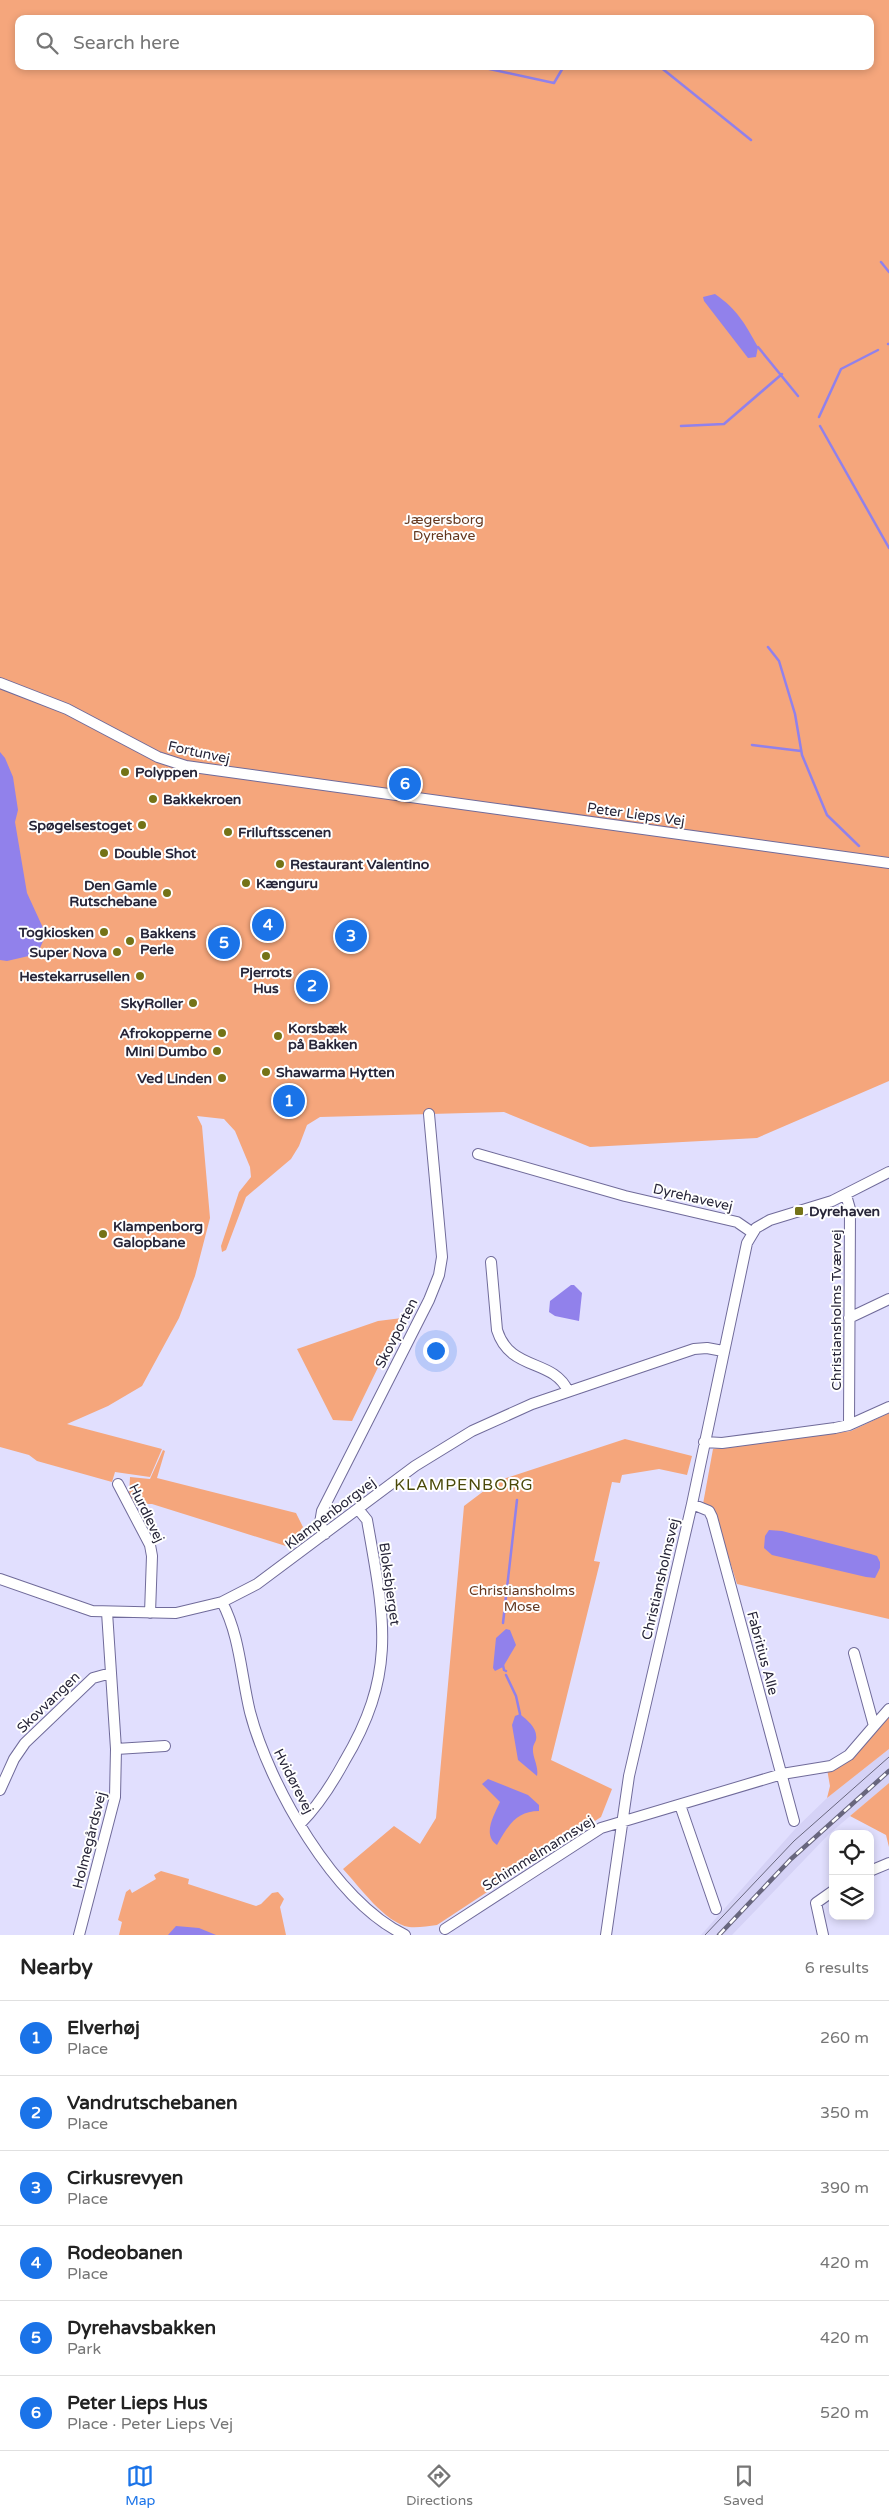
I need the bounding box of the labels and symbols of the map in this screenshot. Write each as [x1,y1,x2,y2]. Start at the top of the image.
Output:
park label: Jægersborg Dyrehave [404,511,484,544]
street label: Fortunvej [166,738,231,767]
place label: Polyppen [135,764,198,781]
pin: 6 [389,765,421,803]
marker: Polyppen [119,766,131,778]
place label: Bakkekroen [163,791,241,808]
marker: Bakkekroen [147,793,159,805]
street label: Peter Lieps Vej [586,799,686,830]
place label: Spøgelsestoget [29,817,133,834]
marker: Spøgelsestoget [136,819,148,831]
place label: Friluftsscenen [238,824,331,841]
marker: Friluftsscenen [222,826,234,838]
place label: Double Shot [114,845,197,862]
marker: Double Shot [98,847,110,859]
place label: Restaurant Valentino [290,856,430,873]
marker: Restaurant Valentino [274,858,286,870]
place label: Kænguru [256,875,318,892]
place label: Den Gamle Rutschebane [69,877,157,910]
marker: Kænguru [240,877,252,889]
marker: Den Gamle Rutschebane [161,887,173,899]
pin: 4 [252,906,284,944]
pin: 3 [335,917,367,955]
place label: Togkiosken [18,924,94,941]
pin: 5 [208,924,240,962]
place label: Bakkens Perle [140,925,196,958]
marker: Togkiosken [98,926,110,938]
marker: Bakkens Perle [124,935,136,947]
place label: Super Nova [30,944,107,961]
marker: Super Nova [111,946,123,958]
marker: Pjerrots Hus [260,950,272,962]
place label: Pjerrots Hus [240,964,292,997]
pin: 2 [296,967,328,1005]
place label: Hestekarrusellen [19,968,130,985]
marker: Hestekarrusellen [134,970,146,982]
place label: SkyRoller [121,995,184,1012]
marker: SkyRoller [187,997,199,1009]
place label: Korsbæk på Bakken [288,1020,358,1053]
place label: Afrokopperne [119,1025,212,1042]
marker: Afrokopperne [216,1027,228,1039]
marker: Korsbæk på Bakken [272,1030,284,1042]
place label: Mini Dumbo [125,1043,207,1060]
marker: Mini Dumbo [211,1045,223,1057]
place label: Shawarma Hytten [276,1064,395,1081]
marker: Shawarma Hytten [260,1066,272,1078]
place label: Ved Linden [137,1070,212,1087]
marker: Ved Linden [216,1072,228,1084]
pin: 1 [273,1082,305,1120]
street label: Dyrehavevej [651,1180,734,1215]
place label: Dyrehaven [809,1203,880,1220]
marker: Dyrehaven [793,1205,805,1217]
place label: Klampenborg Galopbane [113,1218,203,1251]
marker: Klampenborg Galopbane [97,1228,109,1240]
street label: Christiansholms Tværvej [828,1229,845,1391]
street label: Skovporten [372,1295,421,1371]
your location [423,1338,449,1364]
street label: Klampenborgvej [282,1474,379,1553]
district label: KLAMPENBORG [394,1475,534,1495]
street label: Hurdlevej [125,1481,168,1545]
street label: Christiansholmsvej [638,1517,683,1642]
street label: Bloksbjerget [375,1542,404,1627]
park label: Christiansholms Mose [469,1582,575,1615]
street label: Fabritius Alle [743,1609,782,1697]
street label: Skovvangen [13,1668,83,1737]
street label: Hvidørevej [270,1746,317,1817]
street label: Holmegårdsvej [69,1790,110,1890]
street label: Schimmelmannsvej [479,1812,597,1895]

